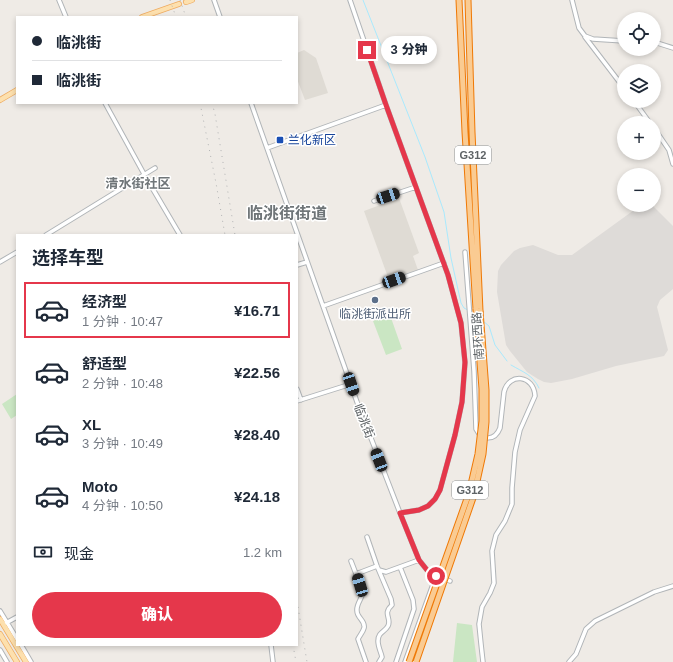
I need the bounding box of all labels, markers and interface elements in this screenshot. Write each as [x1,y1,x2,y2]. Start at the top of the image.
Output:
map controls [617,12,661,212]
button: locate [617,12,661,56]
text: 临洮街 [56,34,101,51]
callout: 3 分钟 [381,36,437,64]
route end [358,41,376,59]
text: 3 分钟 [391,42,427,57]
button: layers [617,64,661,108]
text: 临洮街 [56,72,101,89]
button: + [617,116,661,160]
place label: 兰化新区 [288,133,336,147]
marker: 兰化新区 [275,135,285,145]
road number: G312 [455,146,491,164]
button: − [617,168,661,212]
district label: 清水街社区 [105,176,171,191]
car [375,187,401,205]
district label: 临洮街街道 [247,204,327,222]
text: 选择车型 [32,248,104,268]
car [381,270,407,290]
icon: car [34,292,70,328]
text: 经济型 [82,293,127,310]
marker: 临洮街派出所 [370,295,380,305]
text: ¥16.71 [234,302,280,319]
place label: 临洮街派出所 [339,307,411,321]
street label: 南环西路 [469,312,487,360]
text: 1 分钟 · 10:47 [82,314,163,329]
icon: car [34,354,70,390]
text: 舒适型 [82,355,127,372]
text: ¥22.56 [234,364,280,381]
car [341,371,361,397]
text: 2 分钟 · 10:48 [82,376,163,391]
street label: 临洮街 [351,402,377,440]
icon: car [34,416,70,452]
text: XL [82,416,101,433]
text: ¥28.40 [234,426,280,443]
text: 3 分钟 · 10:49 [82,436,163,451]
car [369,447,389,473]
icon: car [34,478,70,514]
text: Moto [82,478,118,495]
road number: G312 [452,481,488,499]
text: ¥24.18 [234,488,280,505]
text: 4 分钟 · 10:50 [82,498,163,513]
icon: cash [32,541,54,563]
text: 现金 [64,545,94,562]
text: 1.2 km [243,545,282,560]
route start [427,567,445,585]
car [351,572,369,598]
button: 确认 [32,592,282,638]

